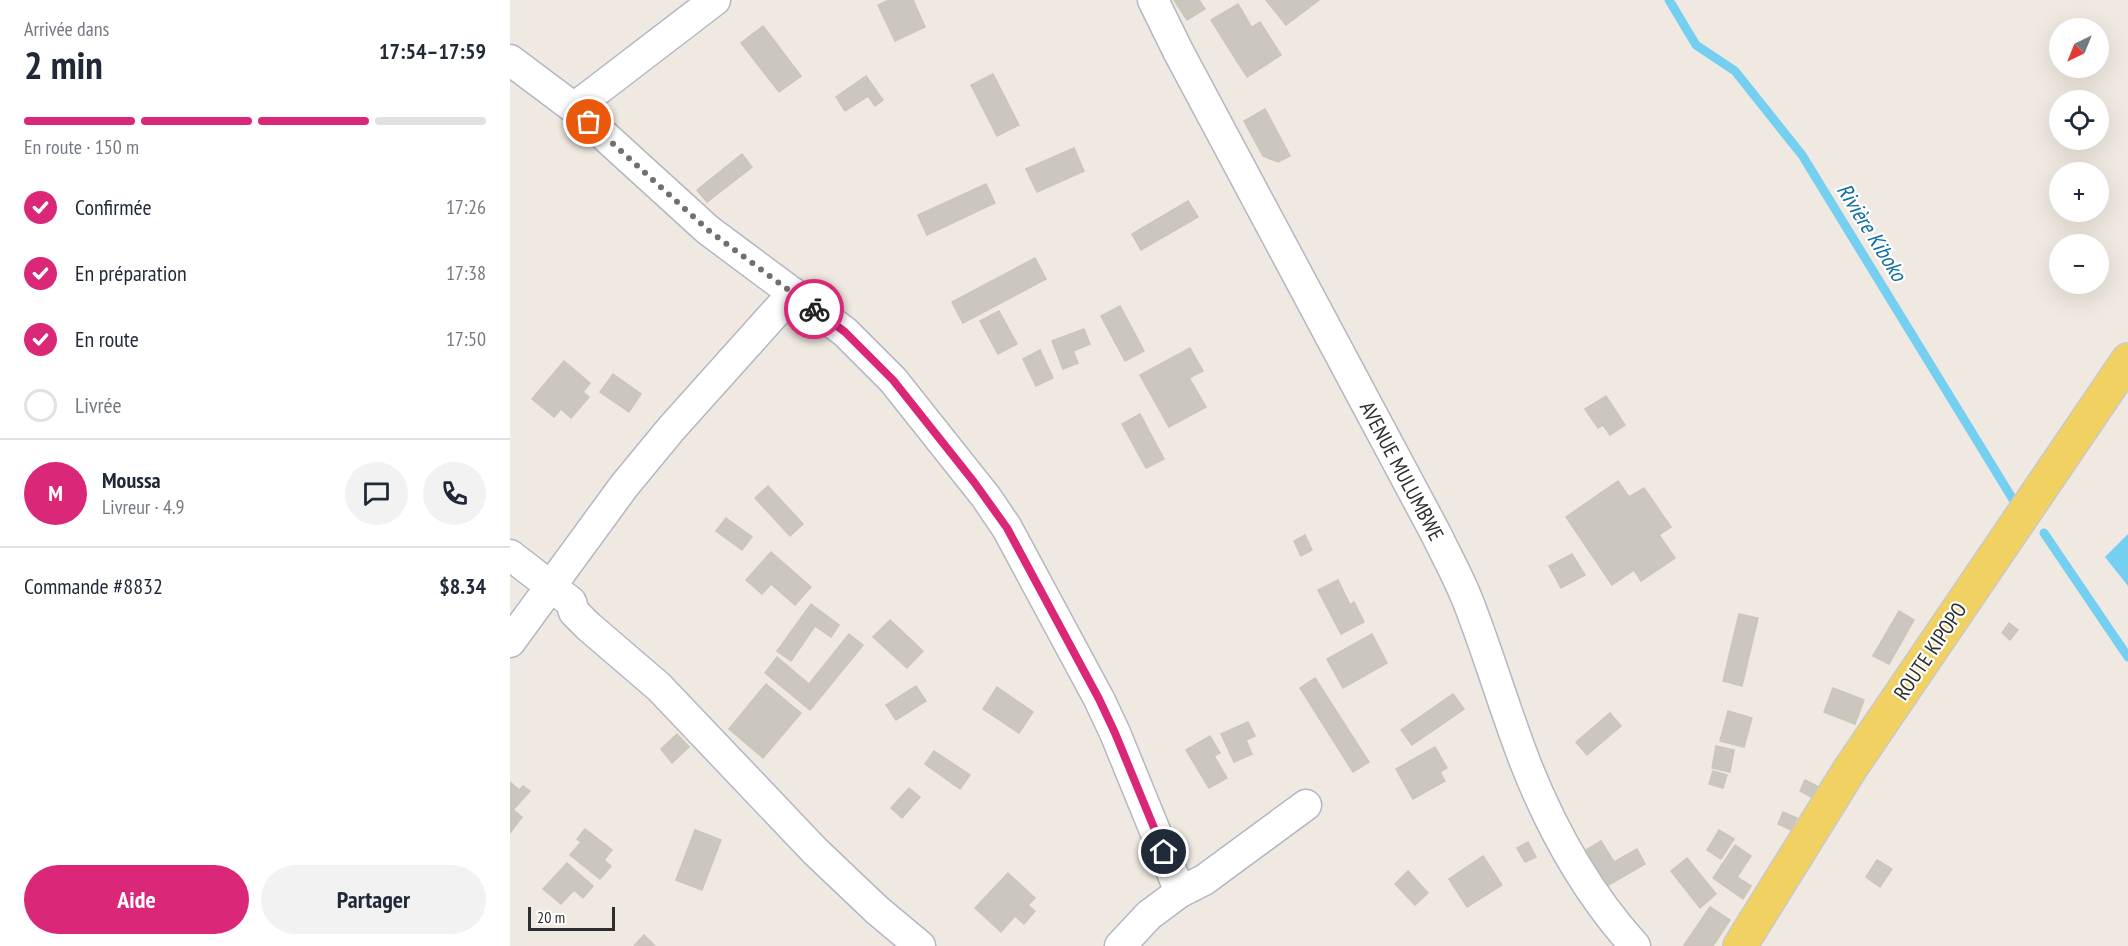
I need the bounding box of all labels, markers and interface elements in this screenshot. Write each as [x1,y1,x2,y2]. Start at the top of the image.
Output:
text: Arrivée dans [24,16,109,42]
north arrow [2049,18,2109,78]
map controls [2049,18,2109,294]
text: 17:54–17:59 [379,37,486,65]
text: 2 min [24,39,103,90]
button: locate [2049,90,2109,150]
pin [563,96,614,147]
icon: bag [572,105,605,138]
text: En route · 150 m [24,134,139,160]
button: + [2049,162,2109,222]
water label: Rivière Kiboko [1831,178,1914,287]
icon: check [24,191,57,224]
text: Confirmée [75,193,152,221]
text: 17:26 [446,194,486,220]
button: − [2049,234,2109,294]
icon: check [24,257,57,290]
text: En préparation [75,259,187,287]
text: 17:38 [446,260,486,286]
courier [784,279,844,339]
icon: bike [798,293,831,326]
icon: check [24,323,57,356]
text: En route [75,325,139,353]
text: 17:50 [446,326,486,352]
text: Livrée [75,391,121,419]
street label: AVENUE MULUMBWE [1354,397,1450,545]
button: chat [345,462,408,525]
button: phone [423,462,486,525]
text: Moussa [102,466,161,494]
text: M [48,479,63,507]
text: Livreur · 4.9 [102,494,185,520]
text: Commande #8832 [24,572,163,600]
text: $8.34 [439,572,486,600]
street label: ROUTE KIPOPO [1888,597,1972,705]
pin [1138,826,1189,877]
icon: home [1147,835,1180,868]
button: Aide [24,865,249,934]
button: Partager [261,865,486,934]
scale bar [528,904,615,932]
text: 20 m [537,907,565,927]

